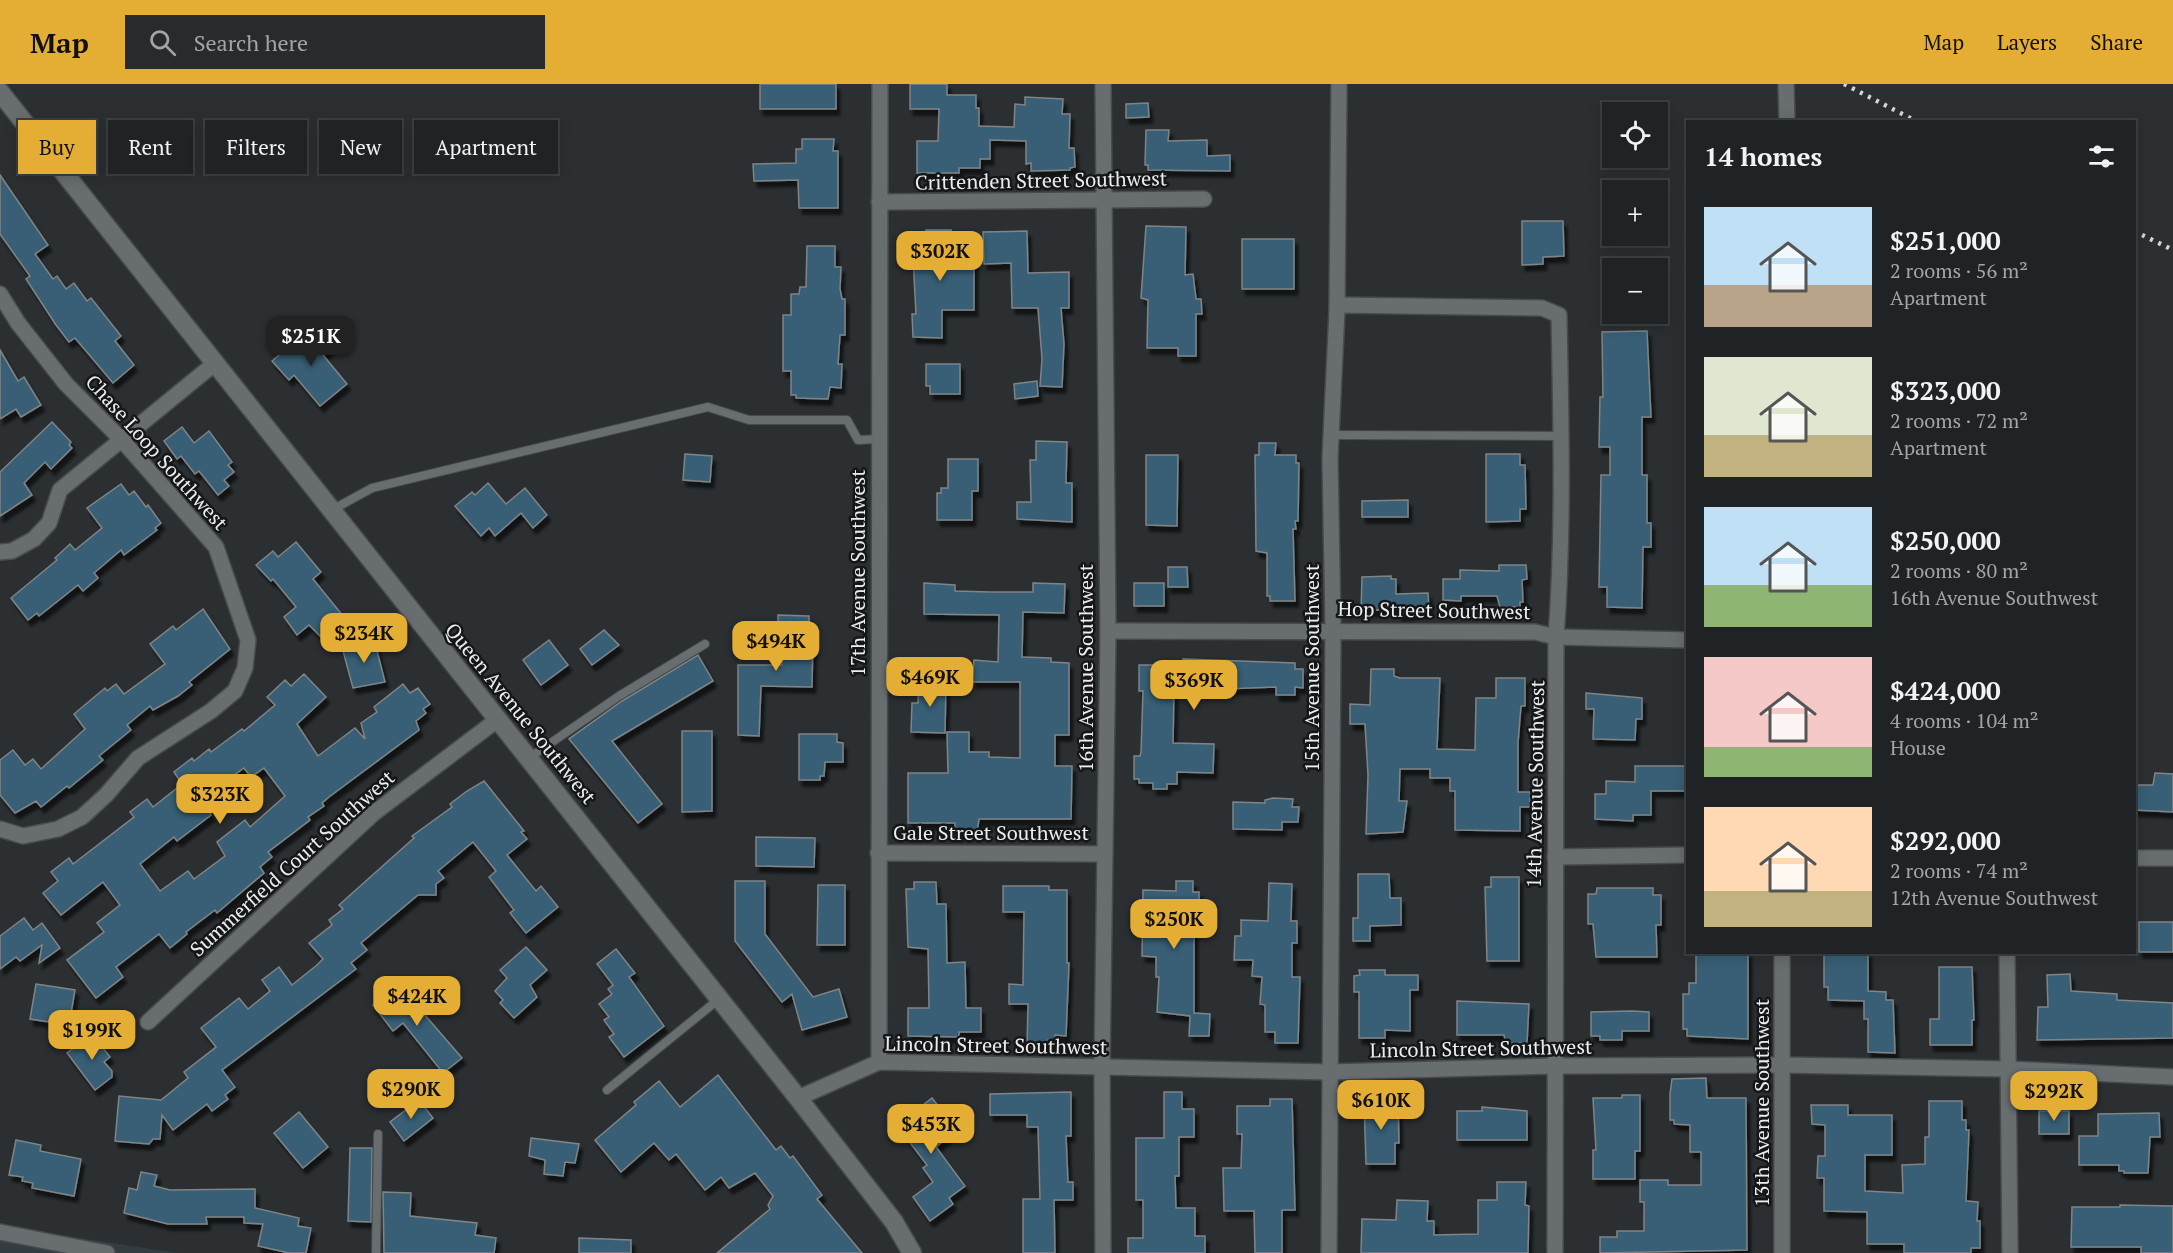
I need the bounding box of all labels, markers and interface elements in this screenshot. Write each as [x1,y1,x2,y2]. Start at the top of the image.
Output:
search box [125,15,545,69]
text: Map [30,24,89,61]
icon: search [146,26,179,59]
text: Search here [194,28,308,57]
text: Map [1923,28,1964,56]
text: Layers [1997,28,2057,56]
text: Share [2090,28,2143,56]
map controls [1602,102,1668,324]
button: locate [1602,102,1668,168]
chip: Buy [18,120,96,174]
chip: Rent [108,120,193,174]
chip: Filters [205,120,307,174]
chip: New [319,120,402,174]
chip: Apartment [414,120,558,174]
text: 14 homes [1704,139,1822,173]
icon: filters [2085,140,2118,173]
street label: Crittenden Street Southwest [915,164,1168,196]
button: + [1602,180,1668,246]
text: $251,000 [1890,223,2001,257]
pin: $302K [898,231,982,282]
icon: home [1752,231,1824,303]
text: $302K [910,237,970,264]
text: 2 rooms · 56 m² [1890,257,2028,284]
button: − [1602,258,1668,324]
text: Apartment [1890,284,1987,311]
pin: $251K [269,316,353,367]
text: $251K [281,322,341,349]
street label: Chase Loop Southwest [80,368,234,536]
text: $323,000 [1890,373,2001,407]
icon: home [1752,381,1824,453]
text: 2 rooms · 72 m² [1890,407,2028,434]
text: Apartment [1890,434,1987,461]
street label: 17th Avenue Southwest [844,469,871,677]
text: $250,000 [1890,523,2001,557]
icon: home [1752,531,1824,603]
text: 2 rooms · 80 m² [1890,557,2028,584]
street label: 16th Avenue Southwest [1072,563,1099,772]
street label: 15th Avenue Southwest [1298,563,1325,772]
text: 16th Avenue Southwest [1890,584,2098,611]
street label: Hop Street Southwest [1337,595,1531,625]
pin: $234K [322,613,406,664]
street label: Queen Avenue Southwest [439,617,603,810]
text: $234K [334,619,394,646]
pin: $494K [734,621,818,672]
text: $494K [746,627,806,654]
pin: $469K [888,657,972,708]
pin: $369K [1152,660,1236,711]
text: $469K [900,663,960,690]
text: $369K [1164,666,1224,693]
text: $424,000 [1890,673,2001,707]
street label: 14th Avenue Southwest [1520,679,1550,888]
icon: home [1752,681,1824,753]
text: 4 rooms · 104 m² [1890,707,2038,734]
text: House [1890,734,1946,761]
street label: Summerfield Court Southwest [184,763,400,962]
pin: $323K [178,774,262,825]
text: $323K [190,780,250,807]
street label: Gale Street Southwest [893,819,1090,846]
text: $292,000 [1890,823,2001,857]
icon: home [1752,831,1824,903]
text: 2 rooms · 74 m² [1890,857,2028,884]
text: 12th Avenue Southwest [1890,884,2098,911]
pin: $250K [1132,899,1216,950]
text: $250K [1144,905,1204,932]
pin: $424K [375,976,459,1027]
text: $424K [387,982,447,1009]
street label: 13th Avenue Southwest [1748,998,1775,1207]
pin: $199K [50,1010,134,1061]
text: $199K [62,1016,122,1043]
street label: Lincoln Street Southwest [884,1030,1108,1060]
street label: Lincoln Street Southwest [1369,1033,1593,1063]
pin: $290K [369,1069,453,1120]
pin: $292K [2012,1071,2096,1122]
text: $290K [381,1075,441,1102]
text: $292K [2024,1077,2084,1104]
pin: $610K [1339,1080,1423,1131]
text: $610K [1351,1086,1411,1113]
pin: $453K [889,1104,973,1155]
text: $453K [901,1110,961,1137]

